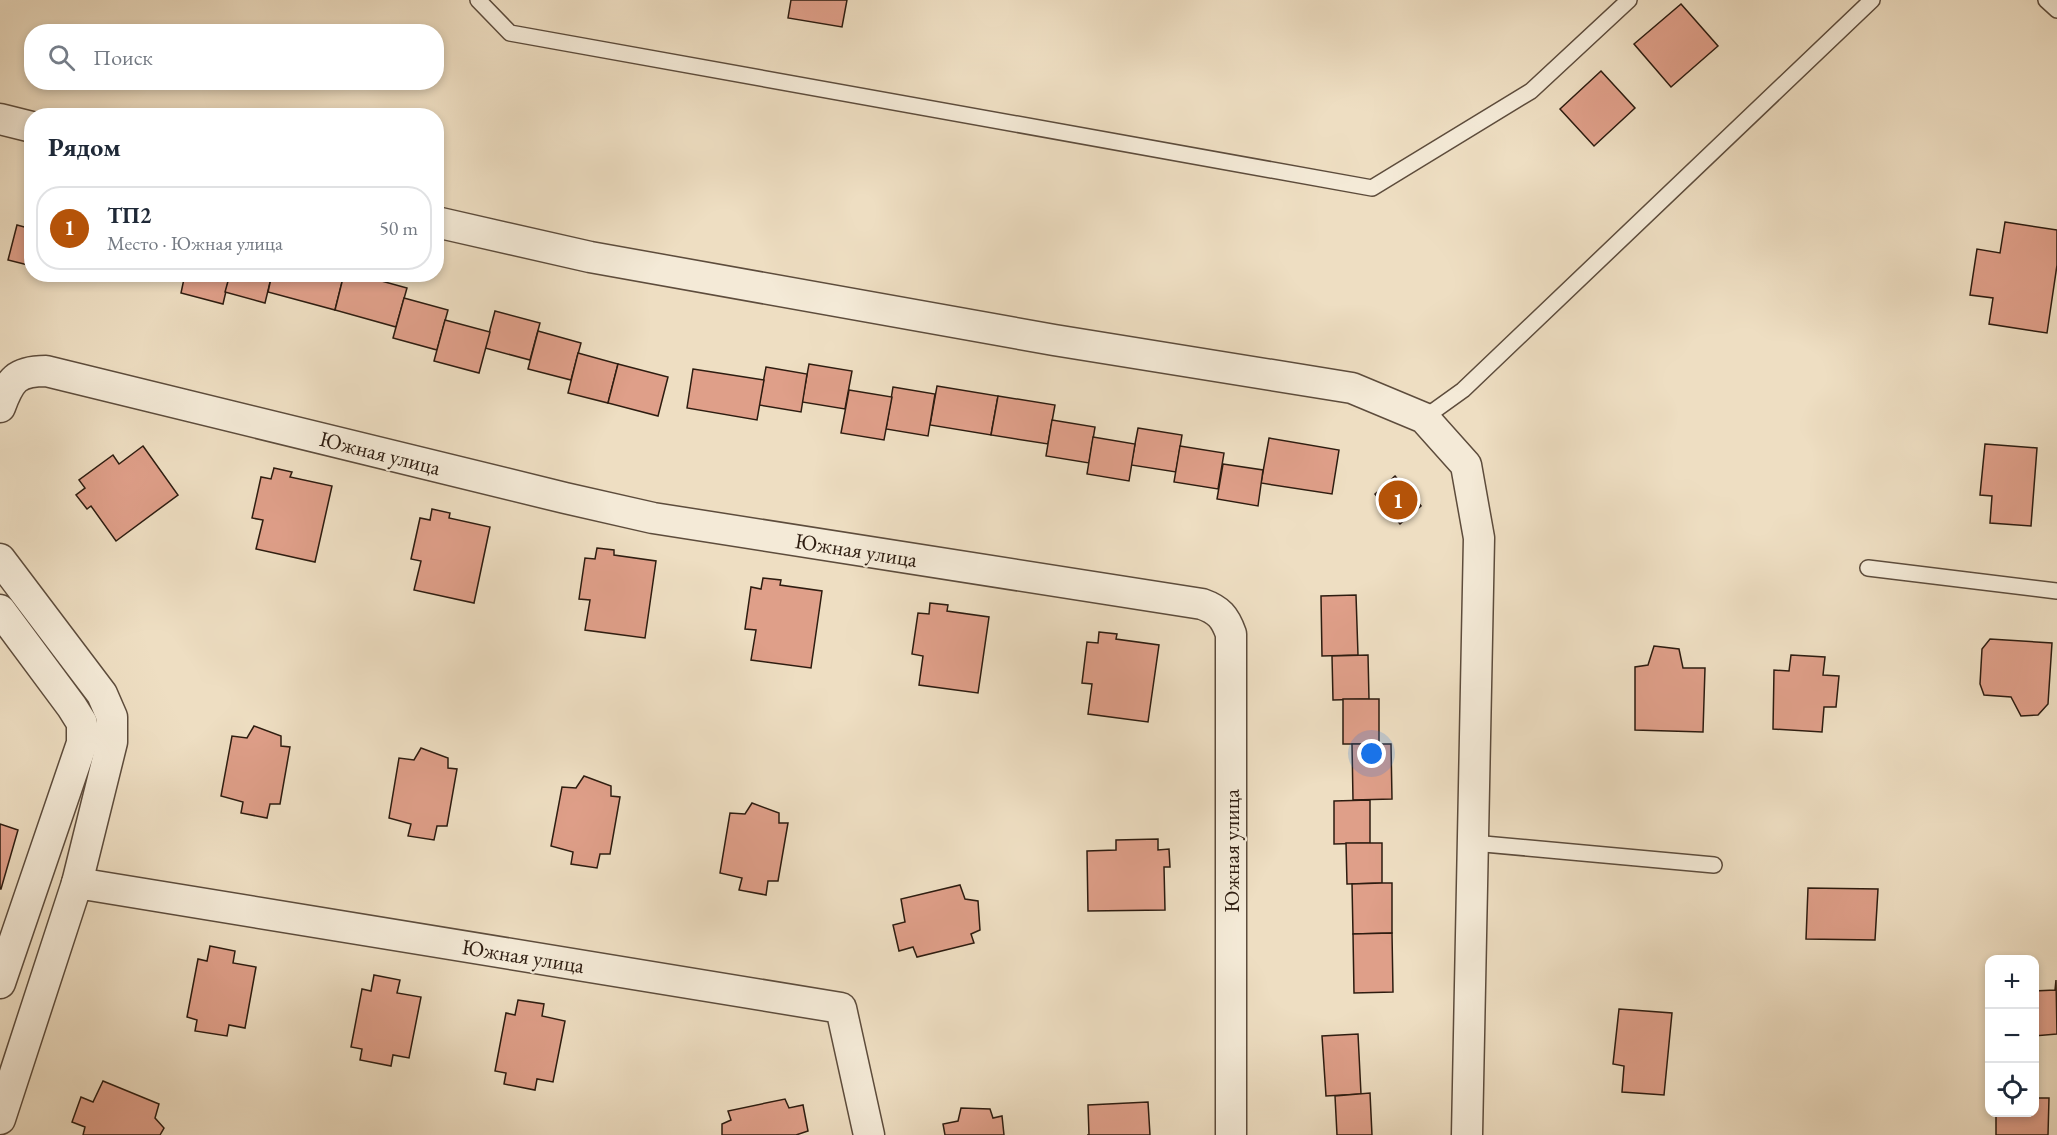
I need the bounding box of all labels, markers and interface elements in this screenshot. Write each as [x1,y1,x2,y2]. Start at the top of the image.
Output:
search box [24,24,444,90]
icon: search [45,41,78,74]
text: Поиск [93,43,153,72]
text: Рядом [48,130,121,164]
text: ТП2 [107,201,151,230]
text: 1 [64,215,75,241]
text: 50 m [379,215,418,241]
text: Место · Южная улица [107,230,283,256]
street label: Южная улица [316,424,444,482]
pin: 1 [1378,478,1418,522]
street label: Южная улица [793,526,920,574]
your location [1357,739,1386,768]
street label: Южная улица [1217,789,1246,913]
street label: Южная улица [460,932,587,980]
map controls [1985,955,2039,1117]
button: + [1985,955,2039,1009]
button: − [1985,1009,2039,1063]
button: locate [1985,1063,2039,1117]

